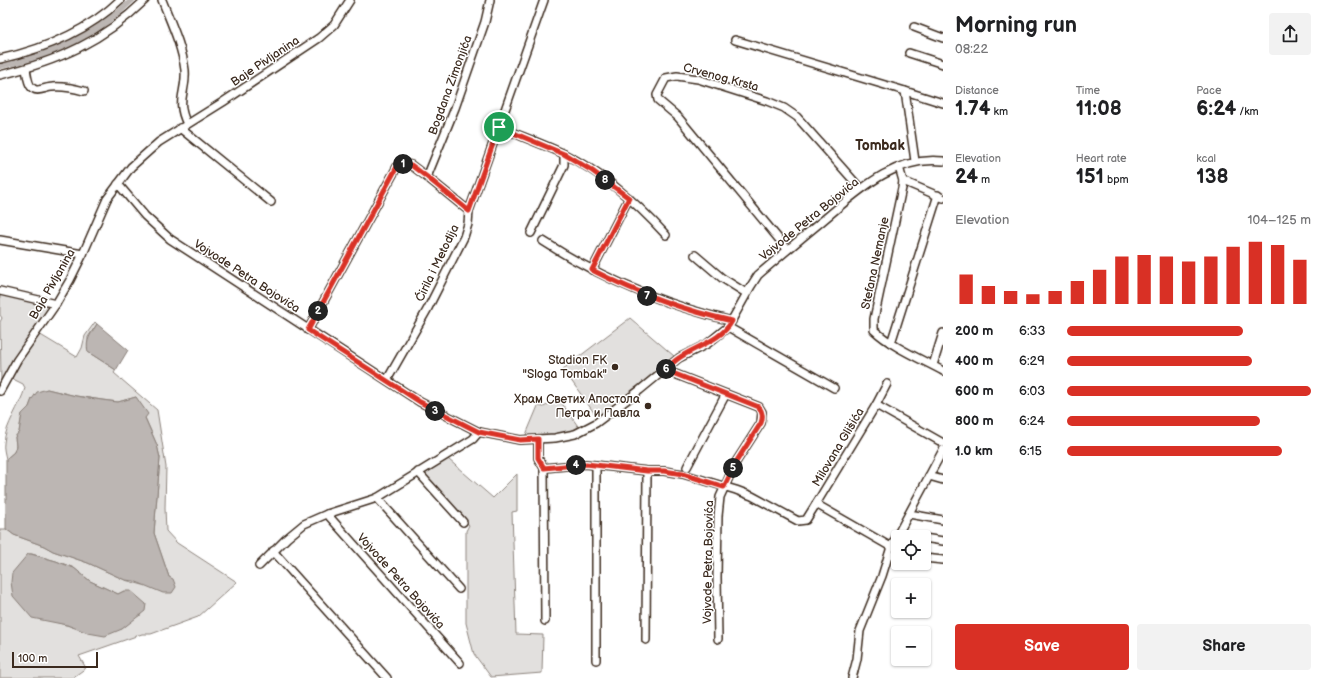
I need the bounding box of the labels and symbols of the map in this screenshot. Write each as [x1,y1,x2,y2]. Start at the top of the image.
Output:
street label: Baje Pivljanina [228,33,303,90]
street label: Bogdana Zimonjića [425,33,476,137]
street label: Crvenog Krsta [681,60,760,95]
pin [482,110,516,144]
district label: Tombak [855,137,905,154]
pin: 1 [393,154,413,174]
pin: 8 [595,170,615,190]
street label: Vojvode Petra Bojovića [756,174,862,264]
street label: Stefana Nemanje [858,215,893,311]
street label: Ćirila i Metodija [410,221,463,304]
street label: Vojvode Petra Bojovića [191,236,303,317]
street label: Baja Pivljanina [26,246,79,322]
pin: 7 [637,286,657,306]
pin: 2 [308,301,328,321]
place label: Stadion FK "Sloga Tombak" [523,353,607,382]
pin: 6 [656,359,676,379]
marker: Stadion FK "Sloga Tombak" [610,362,620,372]
place label: Храм Светих Апостола Петра и Павла [514,392,640,421]
pin: 3 [425,401,445,421]
marker: Храм Светих Апостола Петра и Павла [643,401,653,411]
street label: Milovana Glišića [809,405,868,489]
pin: 4 [566,455,586,475]
pin: 5 [723,458,743,478]
street label: Vojvode Petra Bojovića [700,500,717,624]
street label: Vojvode Petra Bojovića [354,530,448,633]
scale bar [12,650,98,669]

